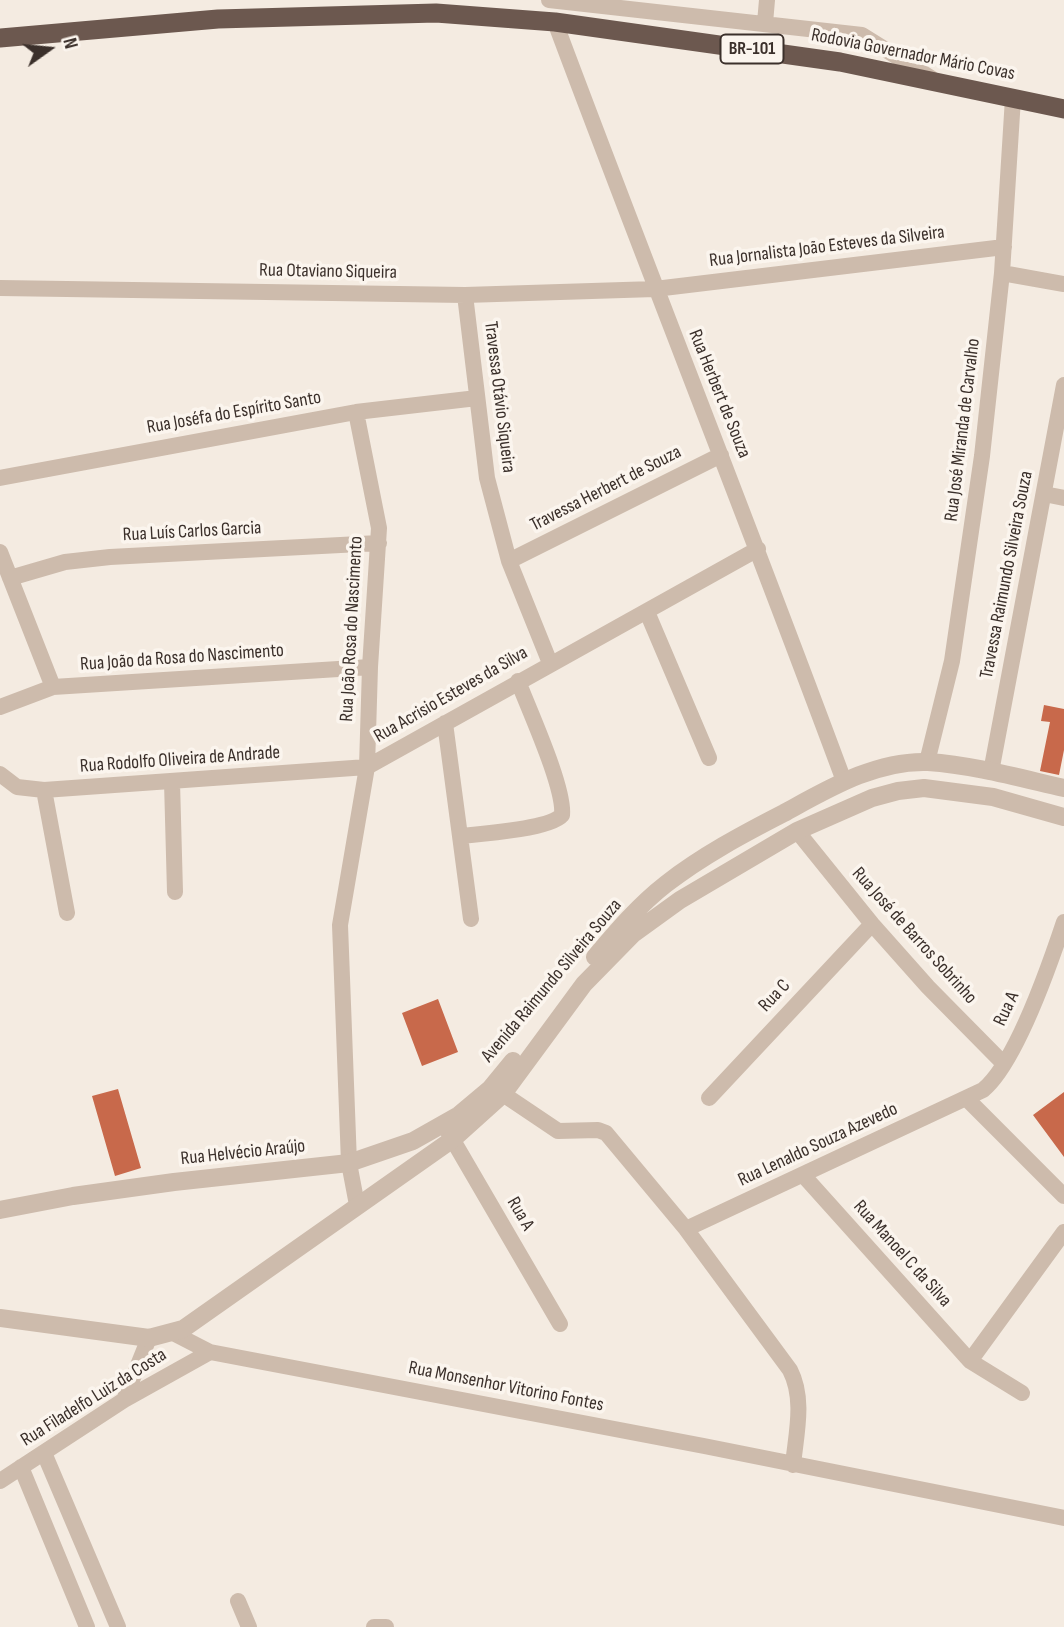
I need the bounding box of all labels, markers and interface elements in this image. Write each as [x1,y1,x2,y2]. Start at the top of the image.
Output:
north arrow [14,14,84,84]
street label: Rodovia Governador Mário Covas [809,24,1017,86]
road number: BR-101 [720,34,784,64]
text: N [57,36,82,51]
street label: Rua Jornalista João Esteves da Silveira [708,221,946,273]
street label: Rua Otaviano Siqueira [259,259,397,285]
street label: Travessa Otávio Siqueira [478,320,520,474]
street label: Rua Herbert de Souza [683,326,755,462]
street label: Rua José Miranda de Carvalho [940,337,986,523]
street label: Rua Joséfa do Espírito Santo [145,386,323,440]
street label: Travessa Herbert de Souza [527,441,685,537]
street label: Travessa Raimundo Silveira Souza [976,469,1038,681]
street label: Rua Luís Carlos Garcia [122,517,262,547]
street label: Rua João Rosa do Nascimento [336,536,368,722]
street label: Rua João da Rosa do Nascimento [79,640,285,676]
street label: Rua Acrisio Esteves da Silva [370,642,532,748]
street label: Rua Rodolfo Oliveira de Andrade [79,742,281,778]
street label: Rua José de Barros Sobrinho [847,863,981,1009]
street label: Avenida Raimundo Silveira Souza [477,895,627,1067]
street label: Rua C [754,975,796,1017]
street label: Rua A [989,988,1025,1030]
street label: Rua Lenaldo Souza Azevedo [735,1098,901,1192]
street label: Rua Helvécio Araújo [180,1135,306,1171]
street label: Rua A [501,1193,539,1235]
street label: Rua Manoel C da Silva [848,1196,956,1312]
street label: Rua Filadelfo Luiz da Costa [17,1344,171,1452]
street label: Rua Monsenhor Vitorino Fontes [407,1357,605,1417]

